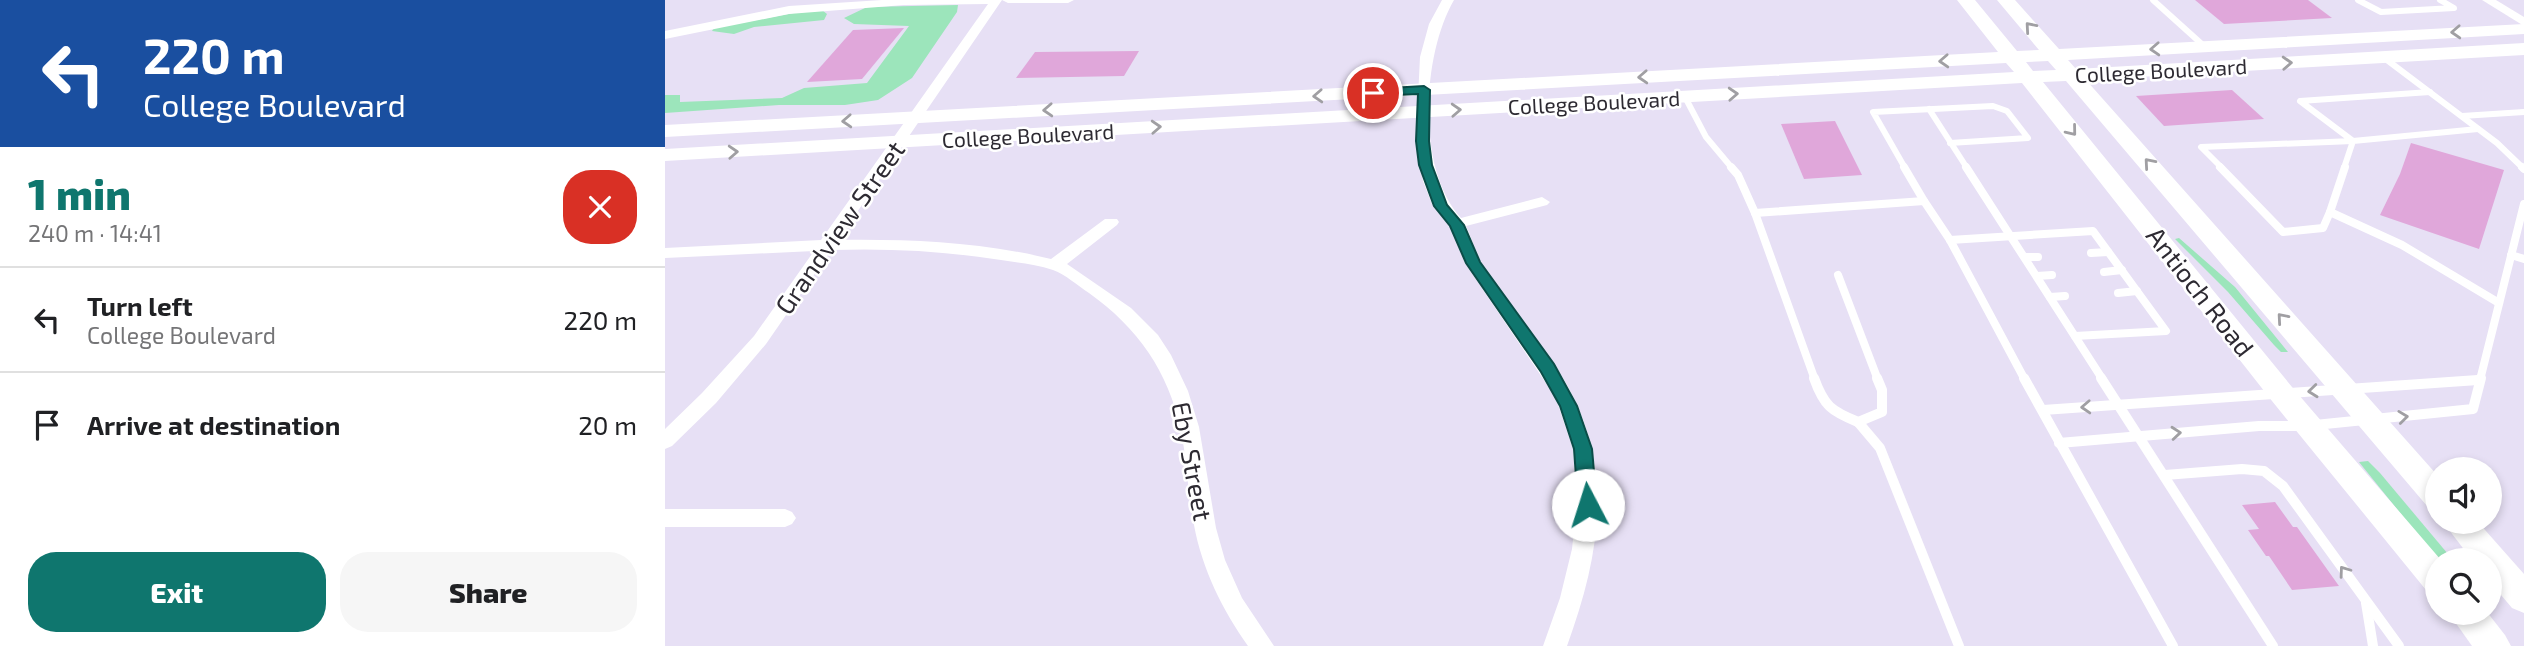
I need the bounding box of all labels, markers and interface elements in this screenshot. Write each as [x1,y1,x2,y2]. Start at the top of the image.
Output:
one-way arrow [2026,22,2038,35]
text: 220 m [143,25,285,84]
one-way arrow [2450,25,2461,40]
icon: left [28,28,119,119]
one-way arrow [2150,41,2161,56]
one-way arrow [1938,53,1949,68]
street label: College Boulevard [2074,53,2248,87]
one-way arrow [2282,56,2293,71]
pin [1343,63,1403,123]
one-way arrow [1638,70,1649,85]
icon: arrive [1354,74,1392,112]
text: College Boulevard [143,85,406,123]
street label: College Boulevard [1507,85,1681,119]
one-way arrow [1727,87,1738,102]
one-way arrow [1313,88,1324,103]
one-way arrow [1451,102,1462,117]
one-way arrow [1042,103,1053,118]
one-way arrow [841,114,852,129]
street label: College Boulevard [941,118,1115,152]
one-way arrow [1151,120,1162,135]
one-way arrow [2064,122,2076,135]
street label: Grandview Street [768,134,910,320]
one-way arrow [728,144,739,159]
one-way arrow [2145,158,2157,171]
text: 1 min [28,168,131,218]
button: close [563,170,637,244]
text: 240 m · 14:41 [28,219,162,247]
street label: Antioch Road [2141,220,2261,362]
text: Turn left [87,290,193,321]
icon: left [28,301,66,339]
text: 220 m [564,304,637,335]
one-way arrow [2278,313,2291,326]
text: College Boulevard [87,321,276,349]
one-way arrow [2307,383,2318,398]
street label: Eby Street [1166,399,1220,523]
one-way arrow [2080,400,2091,415]
icon: arrive [28,406,66,444]
text: Arrive at destination [87,409,340,440]
text: 20 m [578,409,637,440]
one-way arrow [2397,409,2409,424]
one-way arrow [2171,426,2182,441]
map controls [2425,457,2502,625]
button: sound [2425,457,2502,534]
position arrow [1551,468,1625,542]
button: search [2425,548,2502,625]
button: Exit [28,552,326,632]
button: Share [340,552,637,632]
one-way arrow [2340,566,2352,579]

